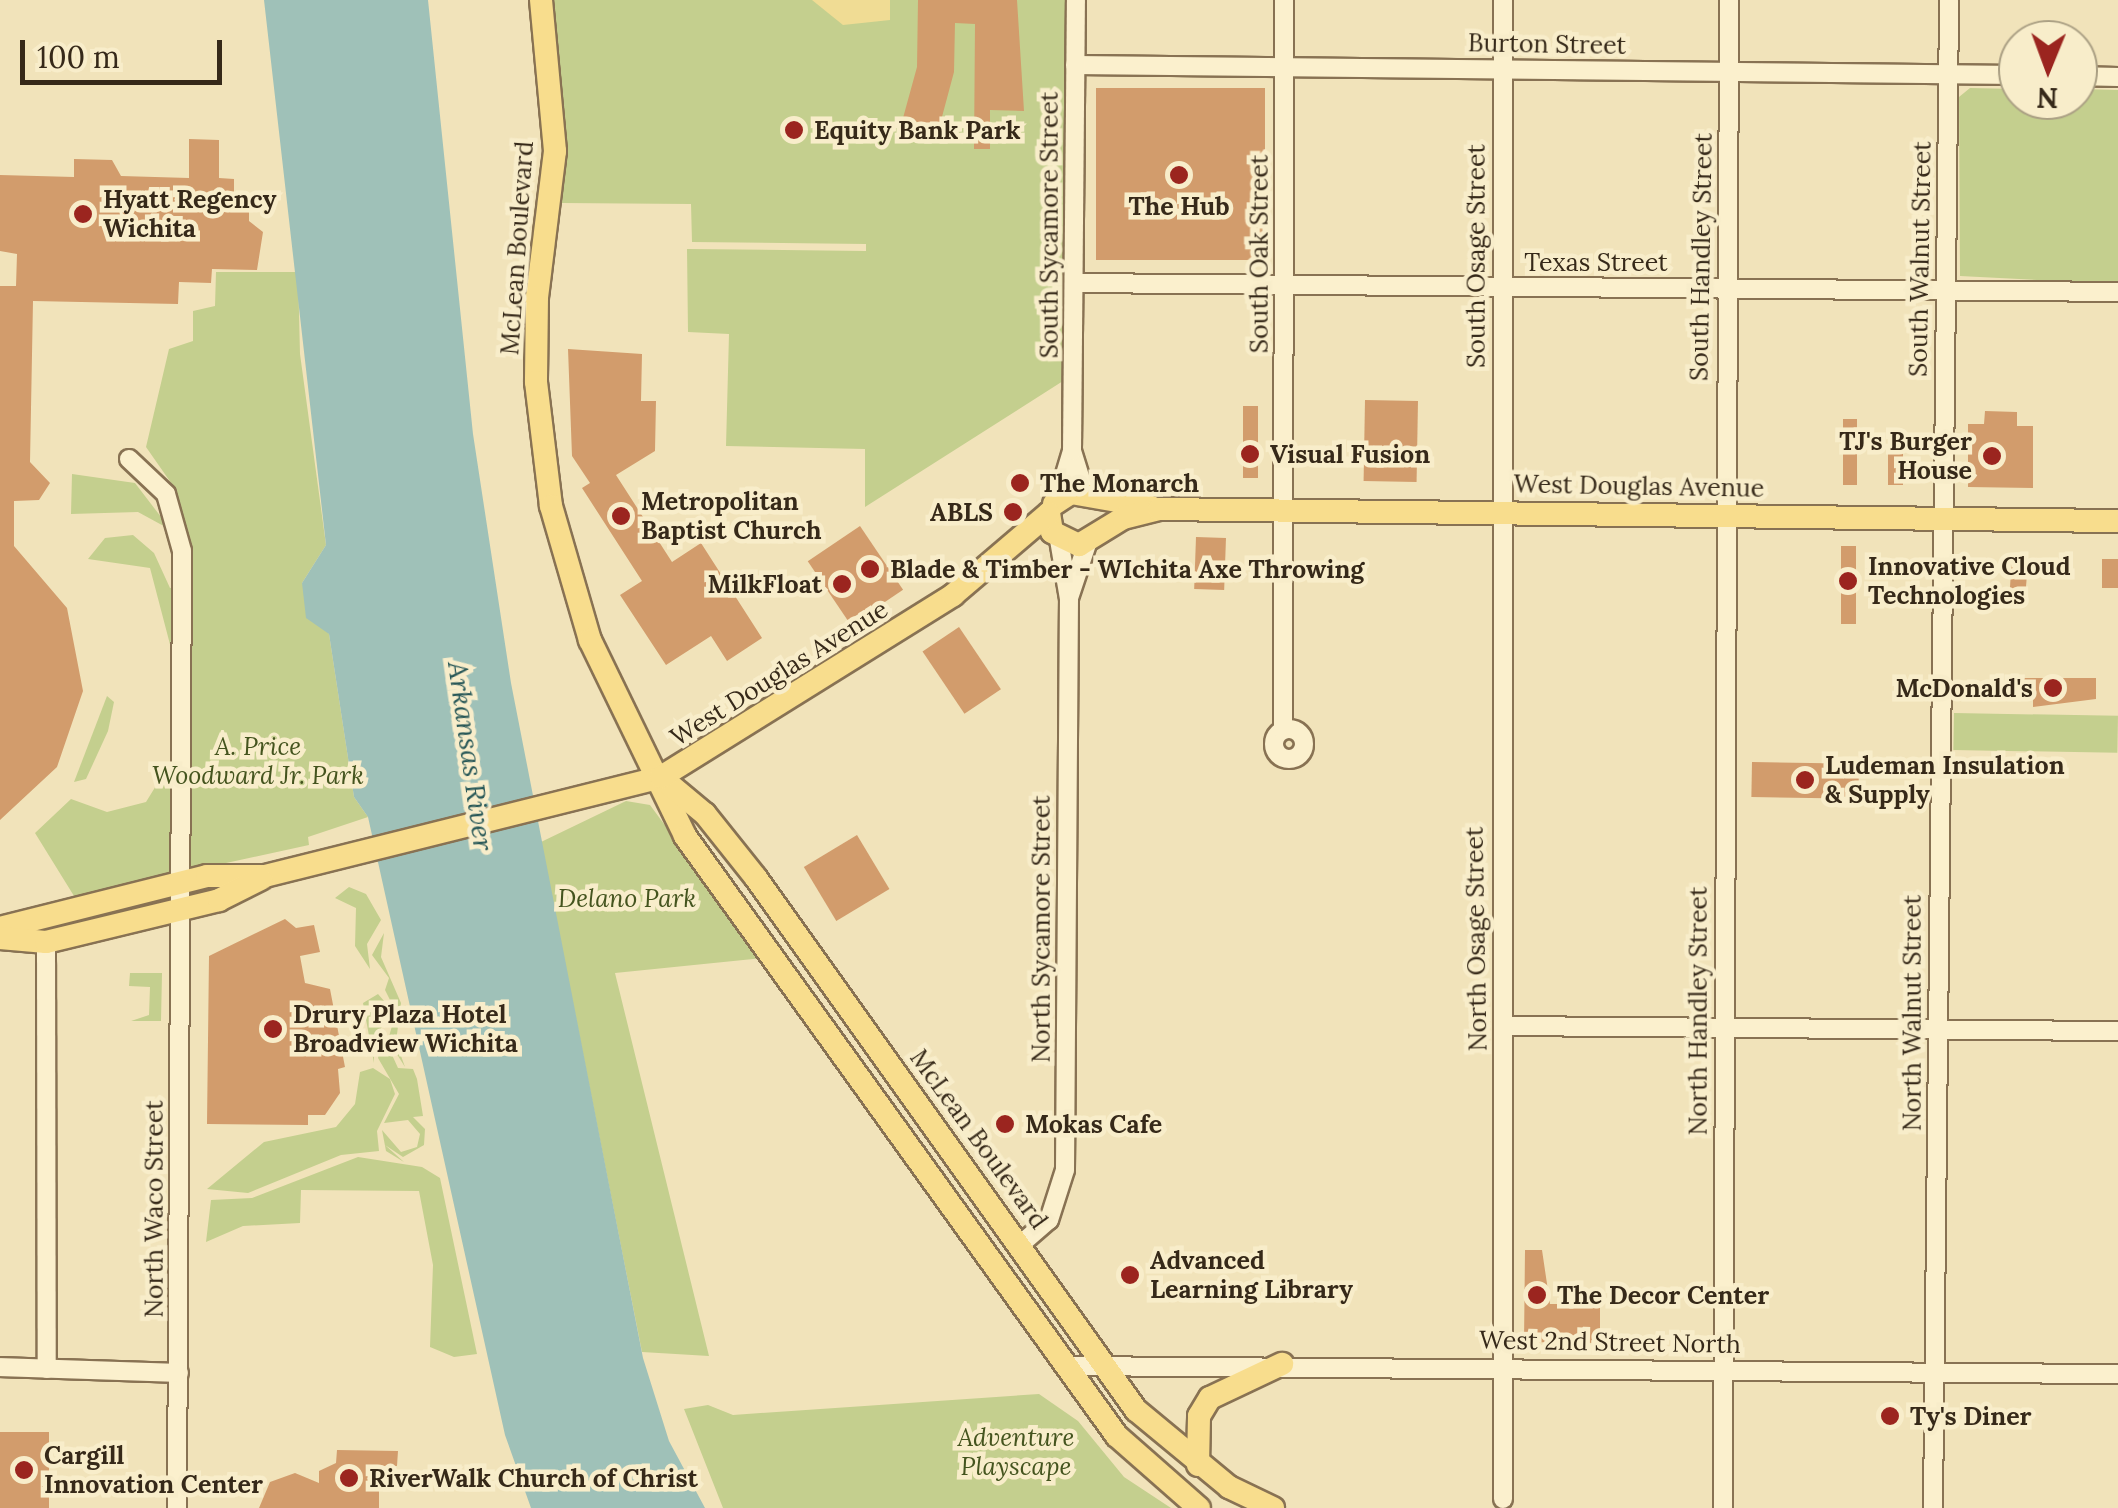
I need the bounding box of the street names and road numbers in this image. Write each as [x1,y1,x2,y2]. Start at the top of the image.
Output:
street label: Burton Street [1468,28,1626,60]
street label: South Sycamore Street [1034,92,1064,358]
street label: South Handley Street [1684,133,1718,381]
street label: McLean Boulevard [495,140,539,356]
street label: South Walnut Street [1903,141,1937,377]
street label: South Osage Street [1461,144,1491,368]
street label: South Oak Street [1244,155,1274,353]
street label: Texas Street [1524,247,1668,277]
street label: West Douglas Avenue [1513,469,1765,503]
street label: West Douglas Avenue [665,594,893,752]
street label: North Sycamore Street [1026,795,1056,1063]
street label: North Osage Street [1459,826,1493,1052]
street label: North Handley Street [1683,887,1713,1135]
street label: North Walnut Street [1897,895,1927,1131]
street label: McLean Boulevard [904,1043,1054,1235]
street label: North Waco Street [139,1100,169,1318]
street label: West 2nd Street North [1479,1325,1741,1359]

